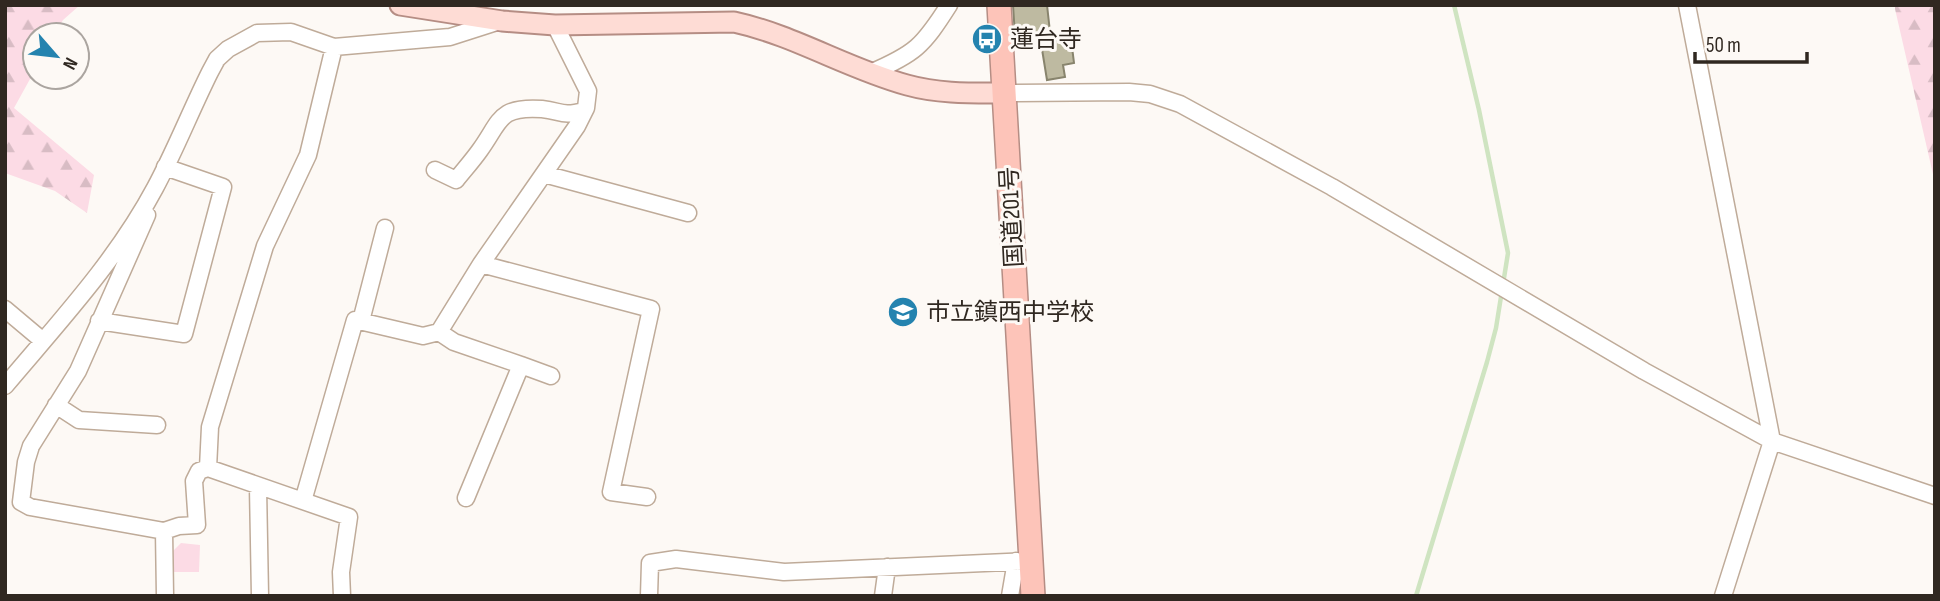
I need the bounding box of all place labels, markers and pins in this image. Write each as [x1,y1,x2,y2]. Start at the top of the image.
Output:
bus stop icon: 蓮台寺 [970,22,1004,56]
place label: 蓮台寺 [1010,25,1082,54]
school or university icon: 市立鎮西中学校 [886,295,920,329]
place label: 市立鎮西中学校 [926,298,1094,327]

